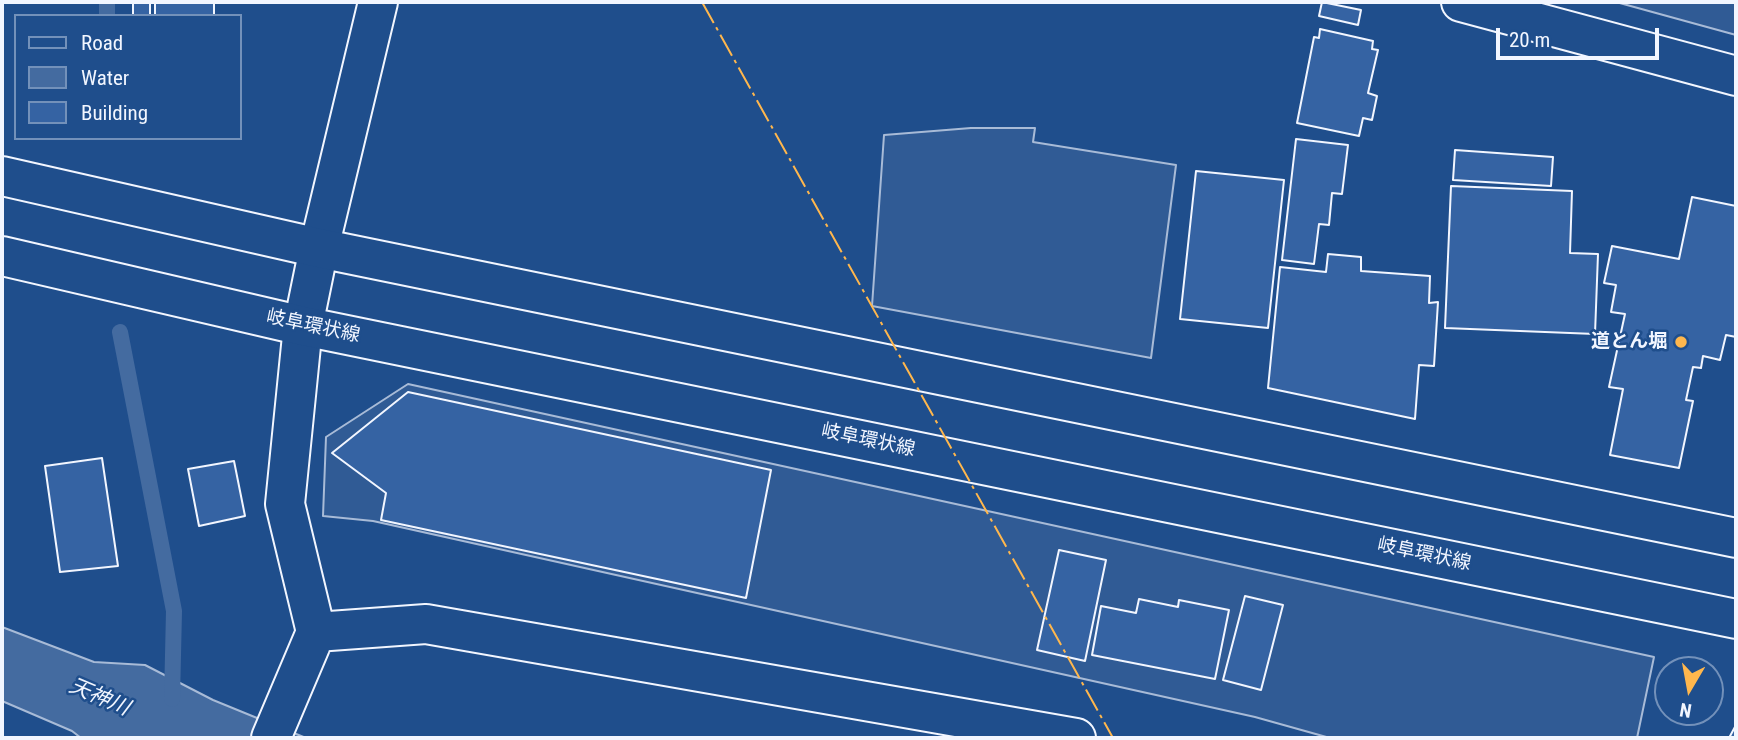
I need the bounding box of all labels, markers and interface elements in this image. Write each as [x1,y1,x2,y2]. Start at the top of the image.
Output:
legend [14,14,242,140]
scale bar [1500,14,1663,58]
text: 20 m [1509,28,1550,52]
text: Road [81,31,123,55]
text: Water [81,66,129,90]
text: Building [81,101,148,125]
street label: 岐阜環状線 [264,306,362,348]
place label: 道とん堀 [1591,331,1667,353]
marker: 道とん堀 [1673,334,1689,350]
street label: 岐阜環状線 [819,420,917,462]
street label: 岐阜環状線 [1375,534,1473,576]
north arrow [1654,656,1724,726]
water label: 天神川 [65,674,133,722]
text: N [1678,698,1693,723]

